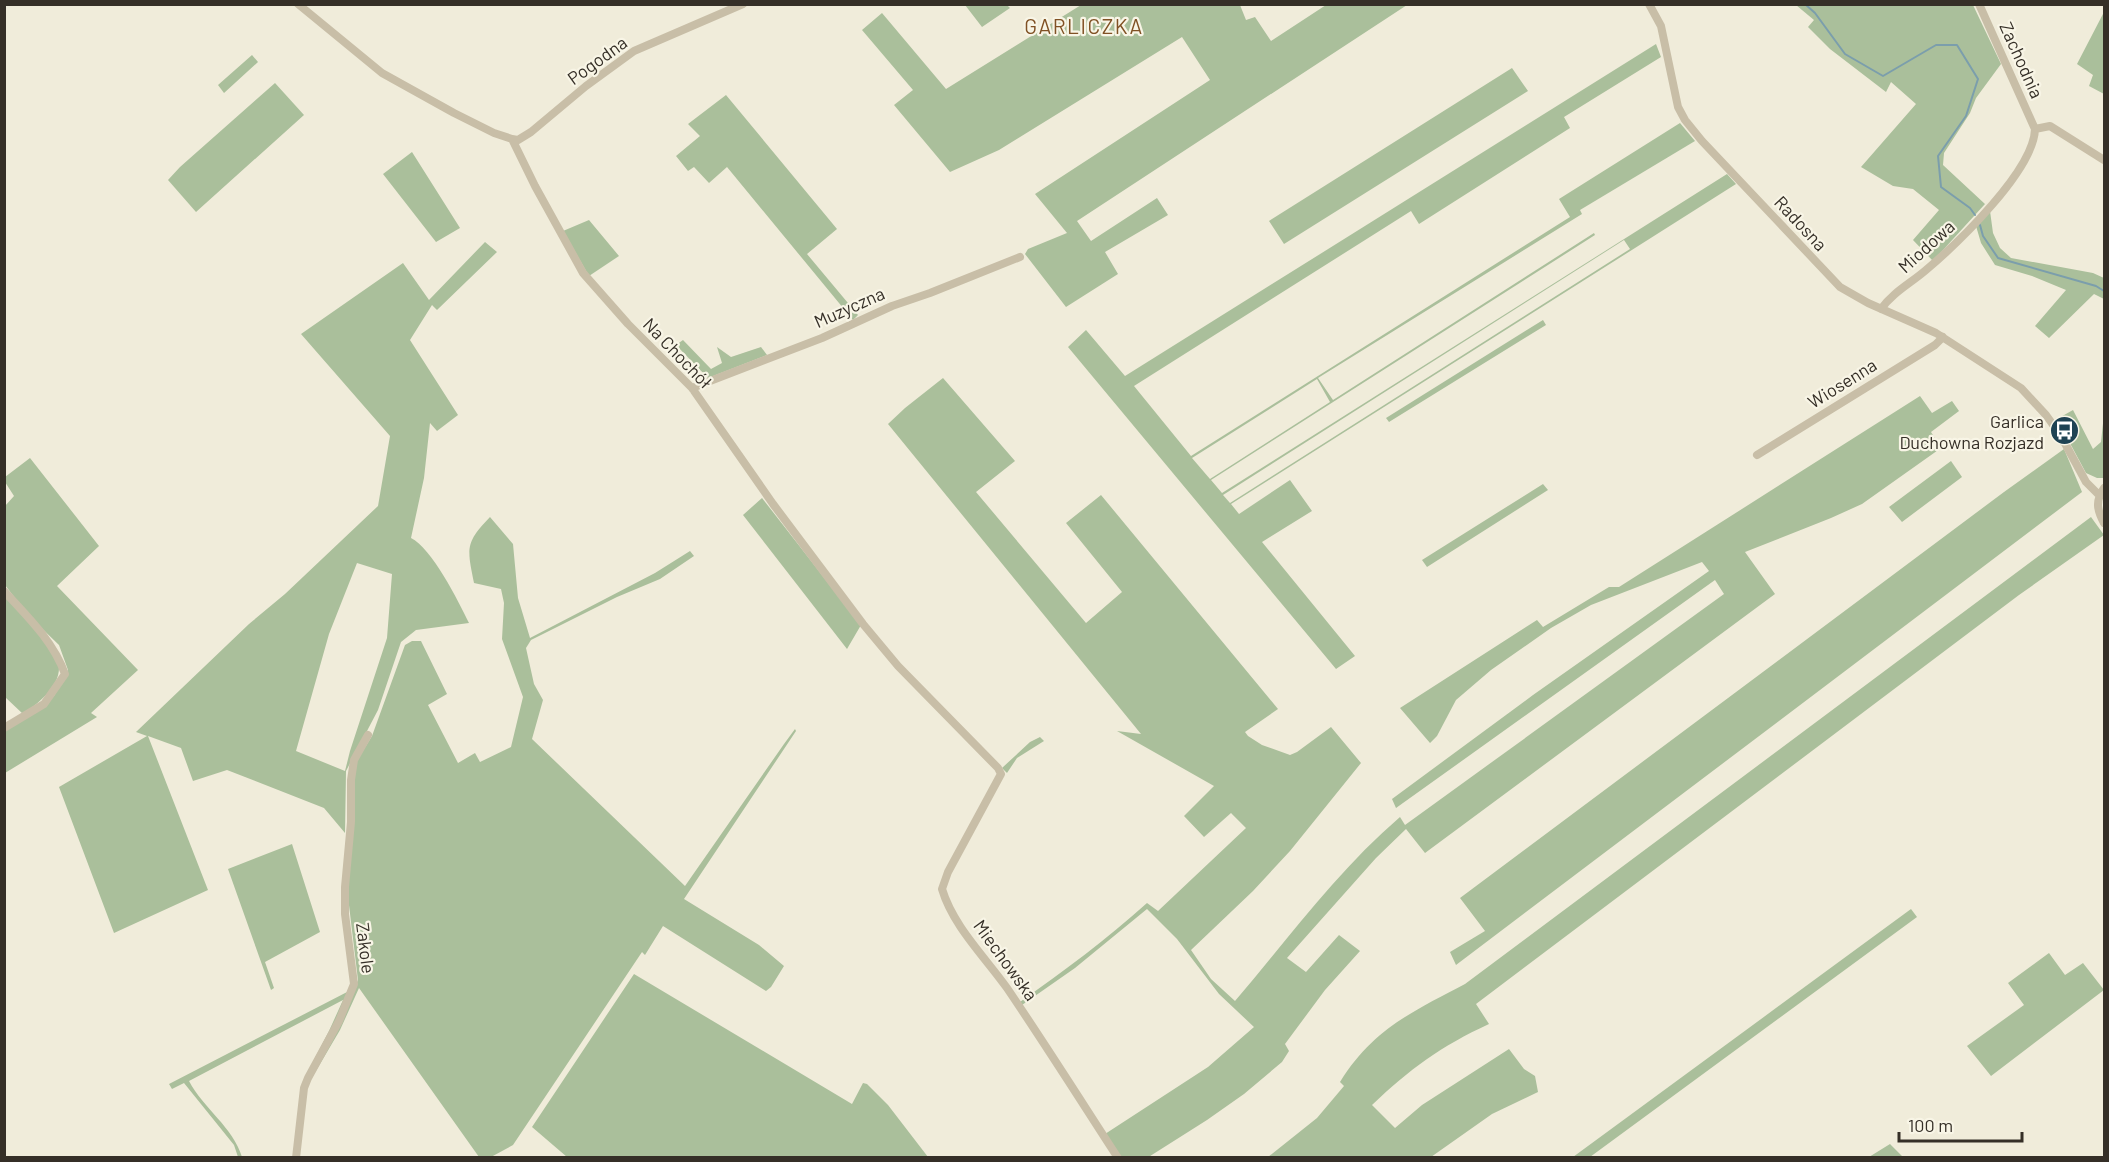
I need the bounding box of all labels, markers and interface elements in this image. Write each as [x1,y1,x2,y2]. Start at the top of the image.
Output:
district label: GARLICZKA [1024,13,1144,38]
street label: Zachodnia [1995,18,2049,102]
street label: Pogodna [563,31,631,89]
street label: Radosna [1770,191,1832,255]
street label: Miodowa [1893,215,1959,277]
street label: Muzyczna [810,282,888,332]
street label: Na Chochół [639,313,717,393]
street label: Wiosenna [1803,353,1881,413]
place label: Garlica Duchowna Rozjazd [1899,410,2044,453]
bus stop icon: Garlica Duchowna Rozjazd [2049,415,2081,447]
street label: Miechowska [969,915,1043,1005]
street label: Zakole [352,921,380,975]
scale bar [1899,1105,2022,1143]
text: 100 m [1908,1114,1953,1136]

